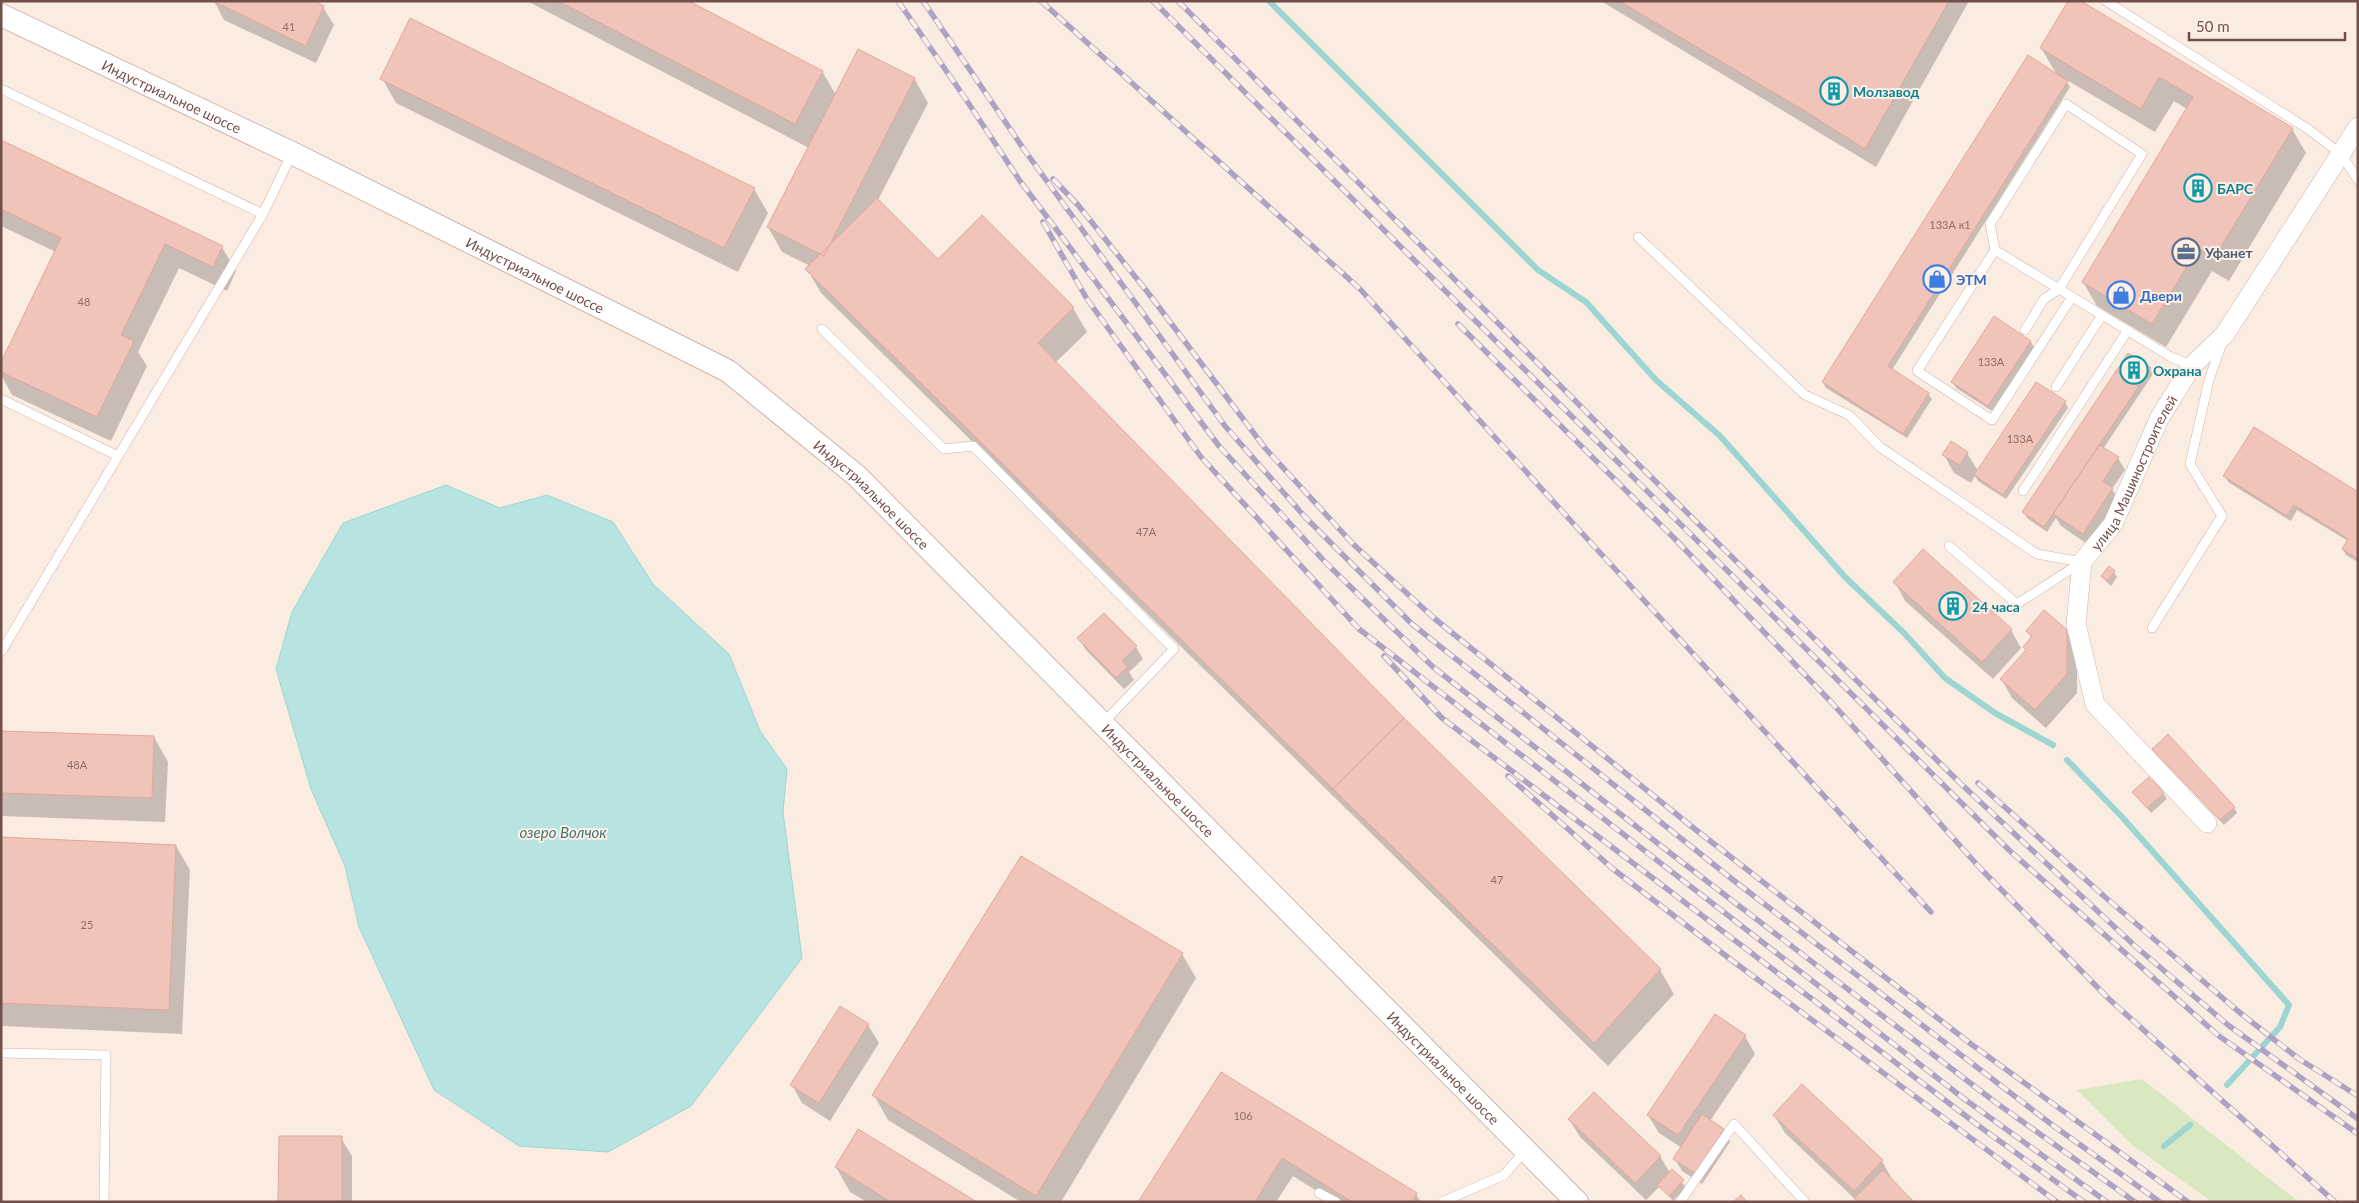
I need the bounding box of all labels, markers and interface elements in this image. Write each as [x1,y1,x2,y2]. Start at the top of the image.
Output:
scale bar [2189,10,2345,42]
text: 50 m [2196,17,2230,35]
house number: 41 [283,20,295,33]
street label: Индустриальное шоссе [99,56,244,136]
building icon: Молзавод [1819,76,1849,106]
place label: Молзавод [1853,83,1920,100]
building icon: БАРС [2183,173,2213,203]
place label: БАРС [2217,180,2254,197]
house number: 133А к1 [1929,218,1971,231]
street label: Индустриальное шоссе [463,233,607,316]
office icon: Уфанет [2171,237,2201,267]
place label: Уфанет [2204,244,2253,261]
shop icon: ЭТМ [1922,264,1952,294]
place label: ЭТМ [1956,271,1987,288]
shop icon: Двери [2106,280,2136,310]
place label: Двери [2140,287,2182,304]
house number: 48 [78,295,90,308]
house number: 133А [1978,355,2005,368]
building icon: Охрана [2119,355,2149,385]
place label: Охрана [2153,362,2202,379]
street label: улица Машиностроителей [2087,392,2180,554]
house number: 133А [2007,432,2034,445]
street label: Индустриальное шоссе [811,436,933,552]
house number: 47А [1136,525,1157,538]
building icon: 24 часа [1938,591,1968,621]
place label: 24 часа [1972,598,2020,615]
street label: Индустриальное шоссе [1099,720,1218,840]
house number: 48А [67,758,88,771]
water label: озеро Волчок [519,823,607,841]
house number: 47 [1491,873,1503,886]
house number: 25 [81,918,93,931]
street label: Индустриальное шоссе [1384,1008,1503,1128]
house number: 106 [1233,1109,1253,1122]

